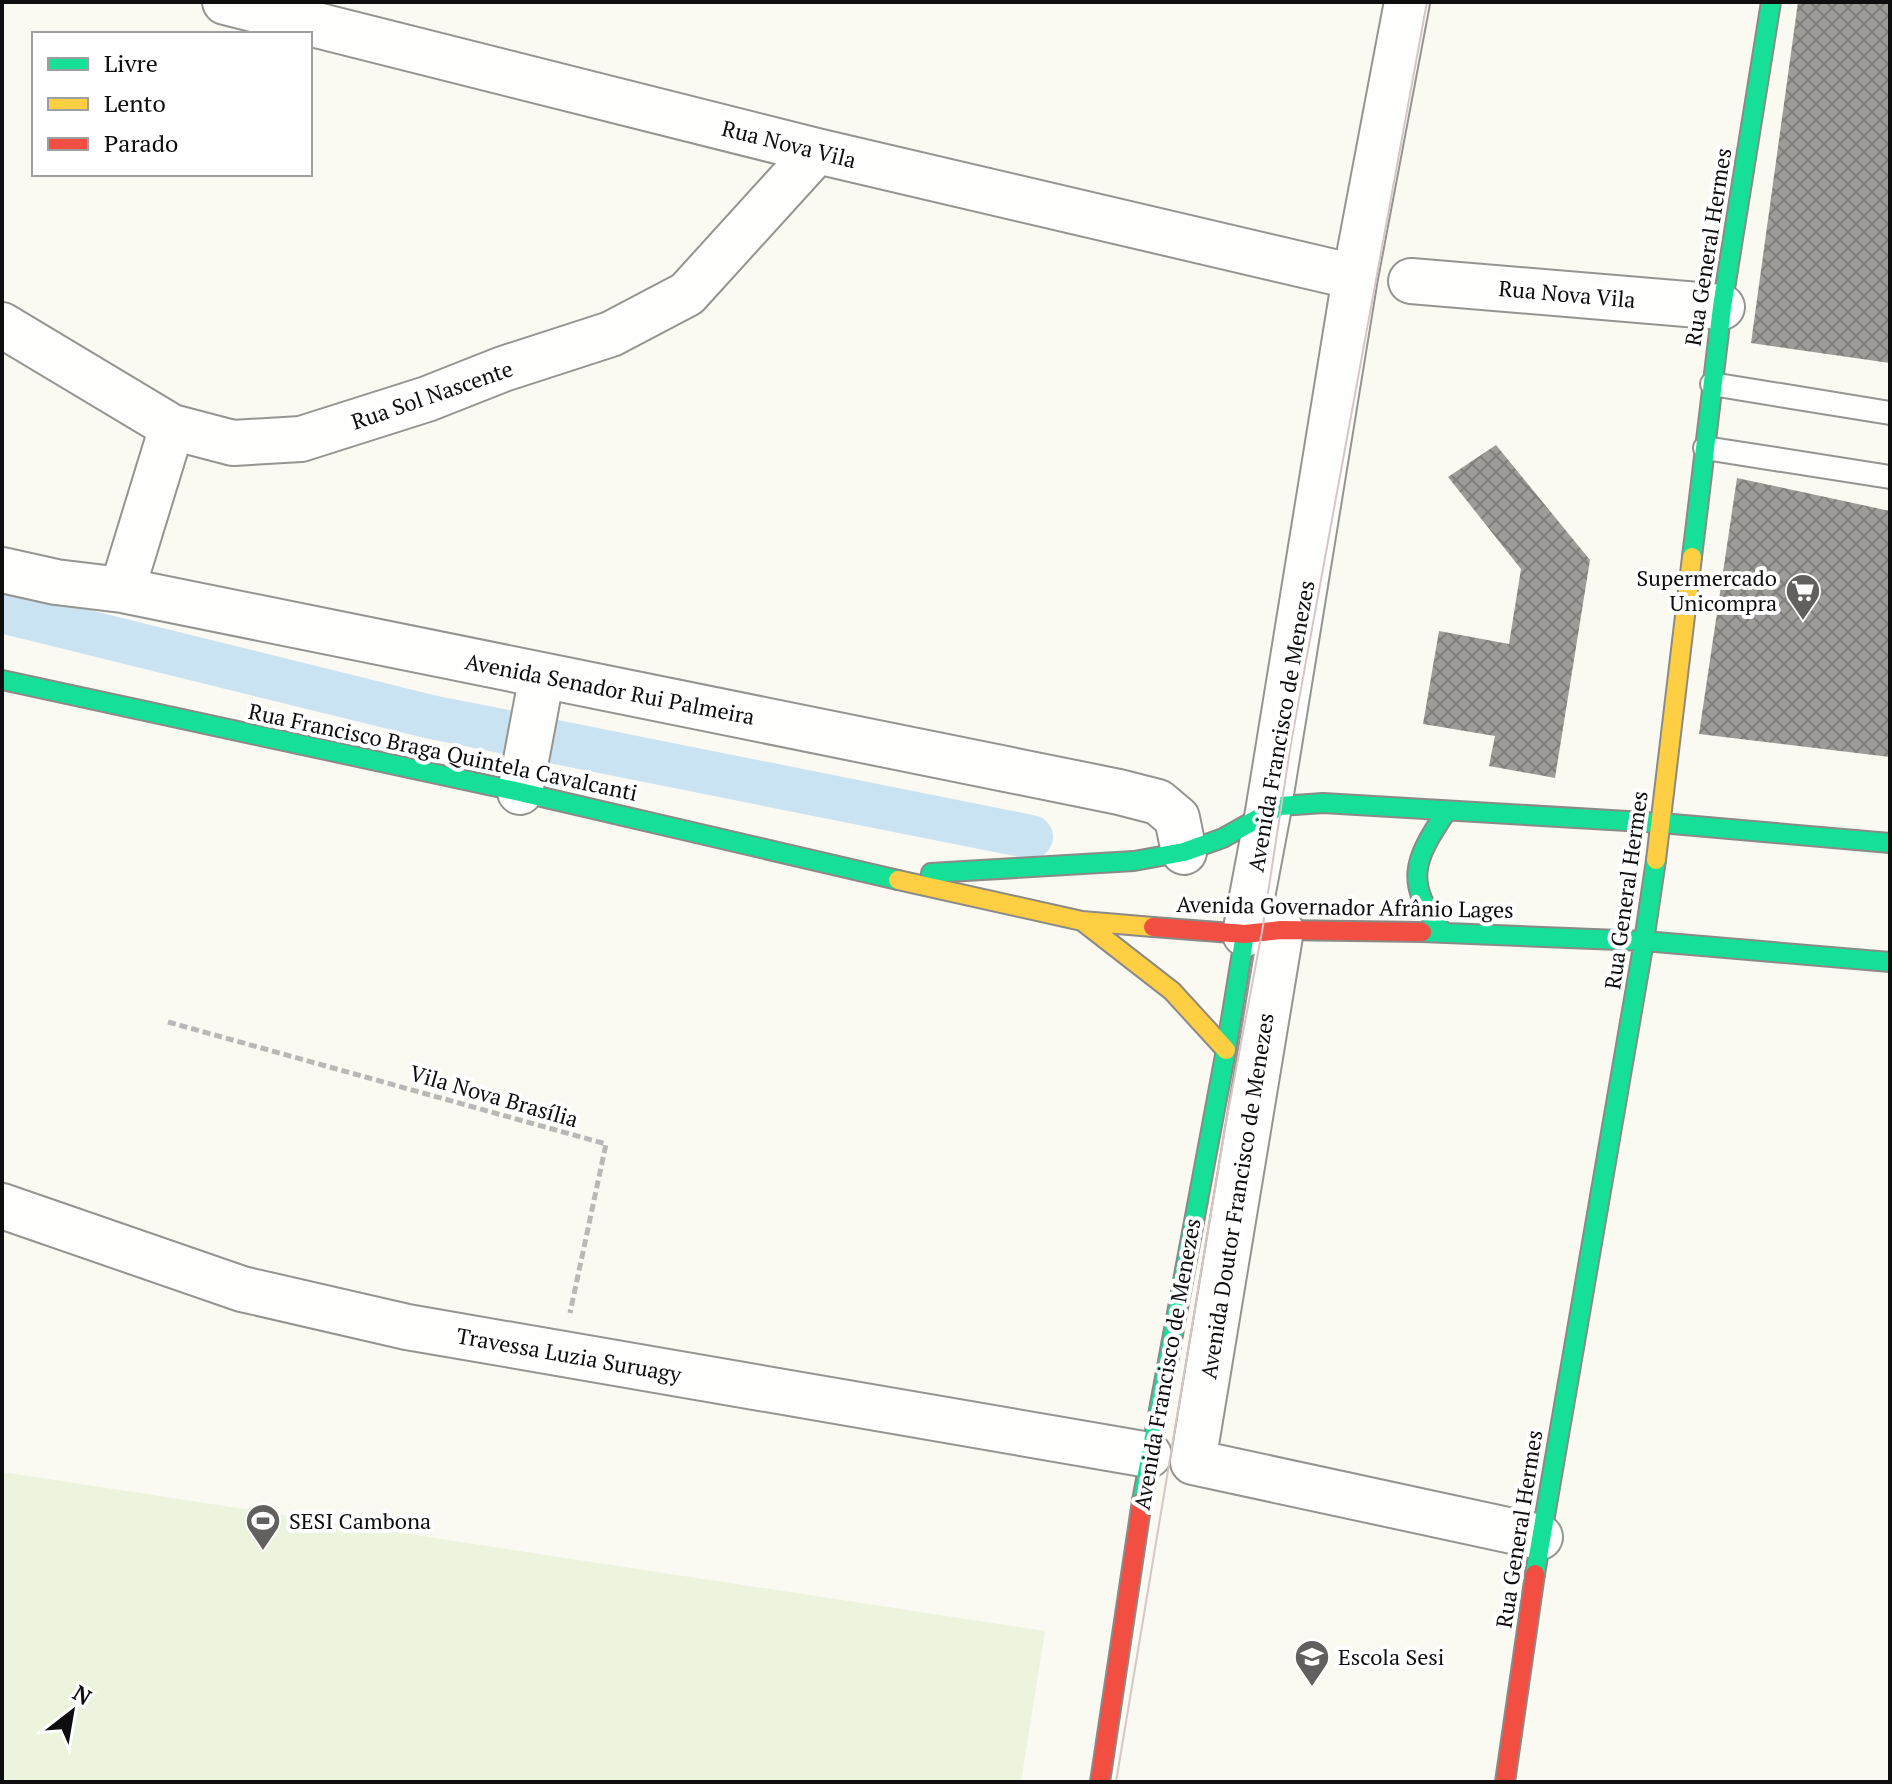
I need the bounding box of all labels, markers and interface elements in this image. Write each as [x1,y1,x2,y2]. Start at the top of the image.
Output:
legend [32,32,312,176]
text: Livre [104,47,158,79]
text: Lento [104,87,166,119]
street label: Rua Nova Vila [719,113,859,174]
text: Parado [104,127,178,159]
street label: Rua General Hermes [1678,146,1737,348]
street label: Rua Nova Vila [1497,273,1637,314]
street label: Rua Sol Nascente [347,353,516,436]
place label: Supermercado Unicompra [1636,563,1777,617]
supermarket icon: Supermercado Unicompra [1784,572,1822,622]
street label: Avenida Francisco de Menezes [1241,578,1320,874]
street label: Avenida Senador Rui Palmeira [463,646,757,731]
street label: Rua Francisco Braga Quintela Cavalcanti [246,696,640,807]
street label: Rua General Hermes [1597,789,1654,991]
street label: Avenida Governador Afrânio Lages [1176,889,1514,924]
street label: Avenida Doutor Francisco de Menezes [1193,1011,1280,1381]
street label: Vila Nova Brasília [407,1058,582,1133]
street label: Avenida Francisco de Menezes [1127,1216,1206,1512]
street label: Travessa Luzia Suruagy [454,1320,685,1389]
street label: Rua General Hermes [1489,1428,1548,1630]
sports icon: SESI Cambona [244,1502,282,1552]
place label: SESI Cambona [289,1506,431,1535]
school or university icon: Escola Sesi [1293,1638,1331,1688]
place label: Escola Sesi [1338,1642,1444,1671]
north arrow [32,1672,112,1752]
text: N [68,1678,97,1711]

